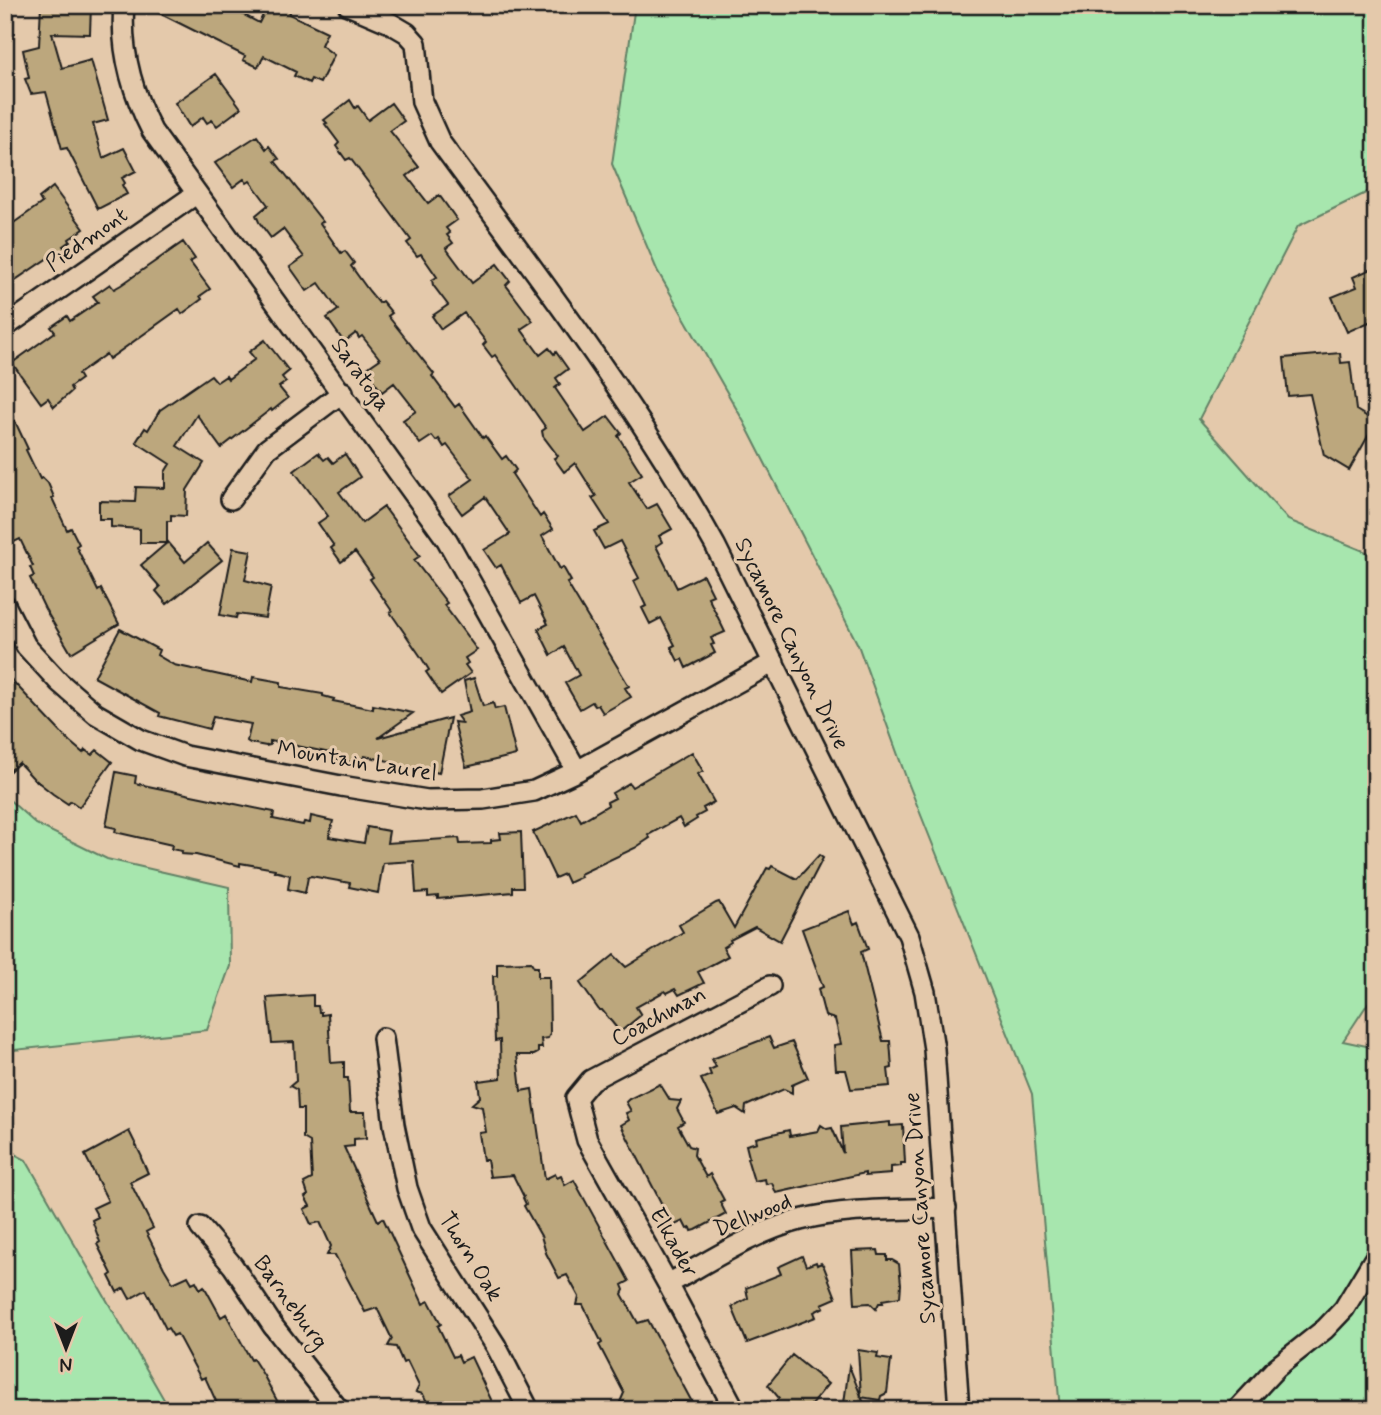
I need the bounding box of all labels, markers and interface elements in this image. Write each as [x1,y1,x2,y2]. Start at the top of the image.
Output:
street label: Piedmont [40,201,134,279]
street label: Saratoga [323,332,397,418]
street label: Sycamore Canyon Drive [727,533,855,755]
street label: Mountain Laurel [275,735,439,789]
street label: Coachman [606,980,712,1054]
street label: Sycamore Canyon Drive [898,1091,944,1325]
street label: Dellwood [710,1187,796,1245]
street label: Elkader [641,1203,705,1284]
street label: Thorn Oak [431,1207,509,1307]
street label: Barneburg [244,1250,334,1357]
north arrow [32,1314,102,1384]
text: N [60,1351,72,1376]

